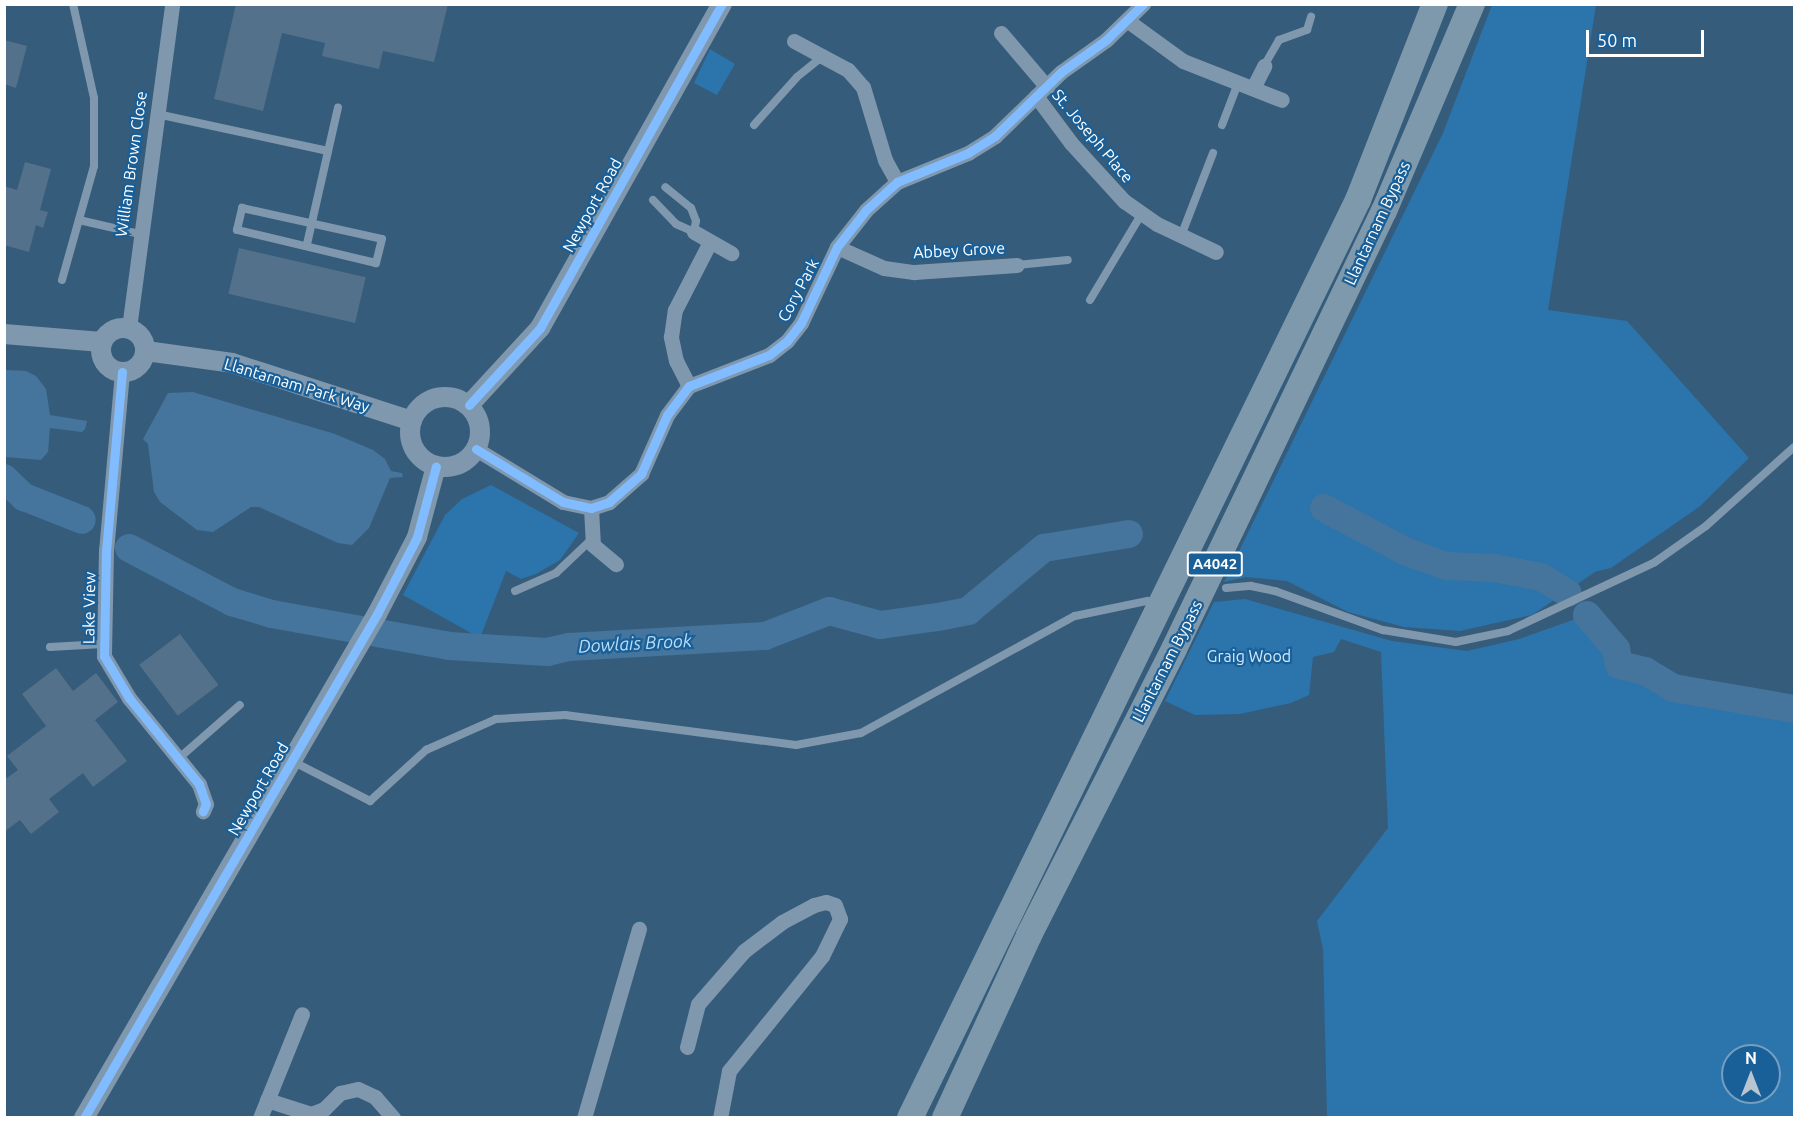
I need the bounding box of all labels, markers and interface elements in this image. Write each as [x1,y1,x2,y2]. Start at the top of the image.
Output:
scale bar [1589,18,1708,56]
text: 50 m [1597,30,1637,50]
street label: St. Joseph Place [1048,85,1138,187]
street label: William Brown Close [111,90,151,238]
street label: Newport Road [558,155,626,255]
street label: Llantarnam Bypass [1340,158,1414,288]
street label: Abbey Grove [913,238,1005,262]
street label: Cory Park [773,255,823,325]
street label: Llantarnam Park Way [222,354,372,416]
road number: A4042 [1186,552,1244,576]
street label: Lake View [79,572,99,644]
street label: Llantarnam Bypass [1128,597,1206,725]
water label: Dowlais Brook [578,629,692,657]
park label: Graig Wood [1207,646,1291,666]
street label: Newport Road [224,739,292,839]
north arrow [1721,1044,1781,1104]
text: N [1745,1049,1757,1067]

